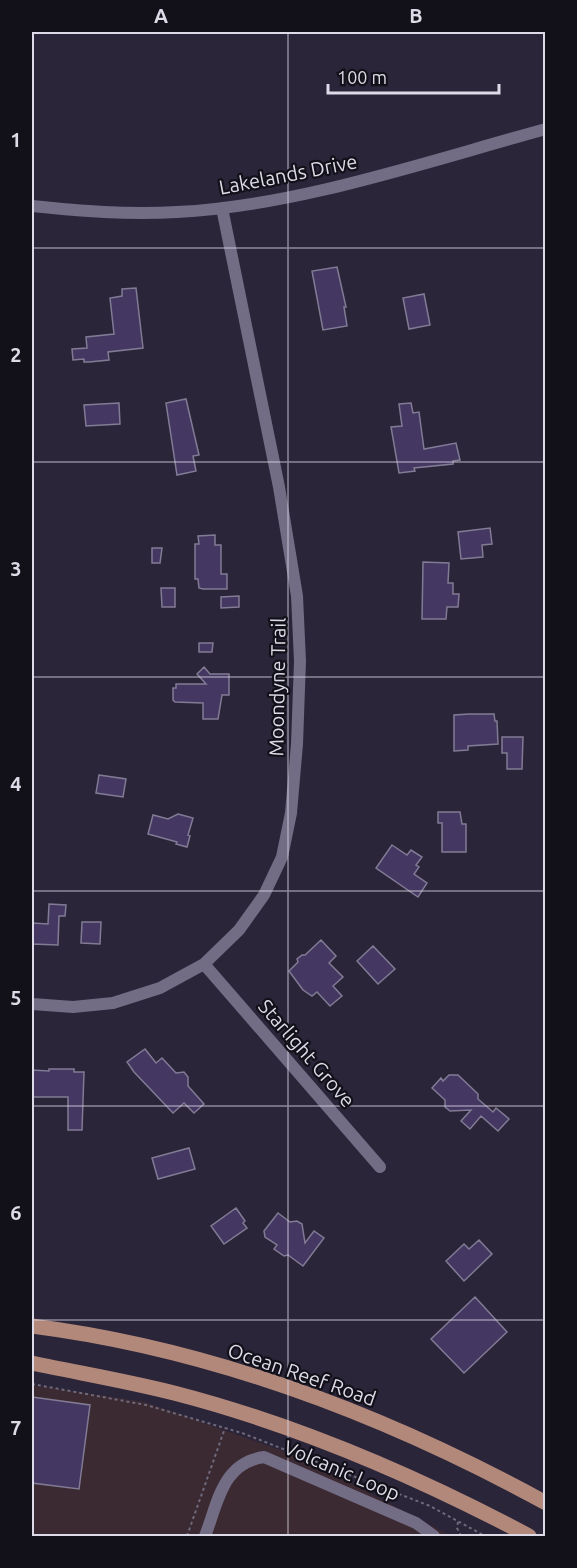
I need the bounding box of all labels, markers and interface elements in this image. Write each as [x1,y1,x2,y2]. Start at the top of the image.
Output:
text: A [154,4,168,27]
text: B [409,4,423,27]
scale bar [328,57,499,95]
text: 100 m [337,67,387,87]
text: 1 [10,128,22,151]
street label: Lakelands Drive [217,149,359,199]
text: 2 [10,343,22,366]
text: 3 [10,557,22,580]
street label: Moondyne Trail [264,617,290,757]
text: 4 [10,772,22,795]
text: 5 [10,986,22,1009]
street label: Starlight Grove [254,995,360,1111]
text: 6 [10,1201,22,1224]
street label: Ocean Reef Road [225,1338,379,1410]
text: 7 [10,1416,22,1439]
street label: Volcanic Loop [280,1435,404,1505]

